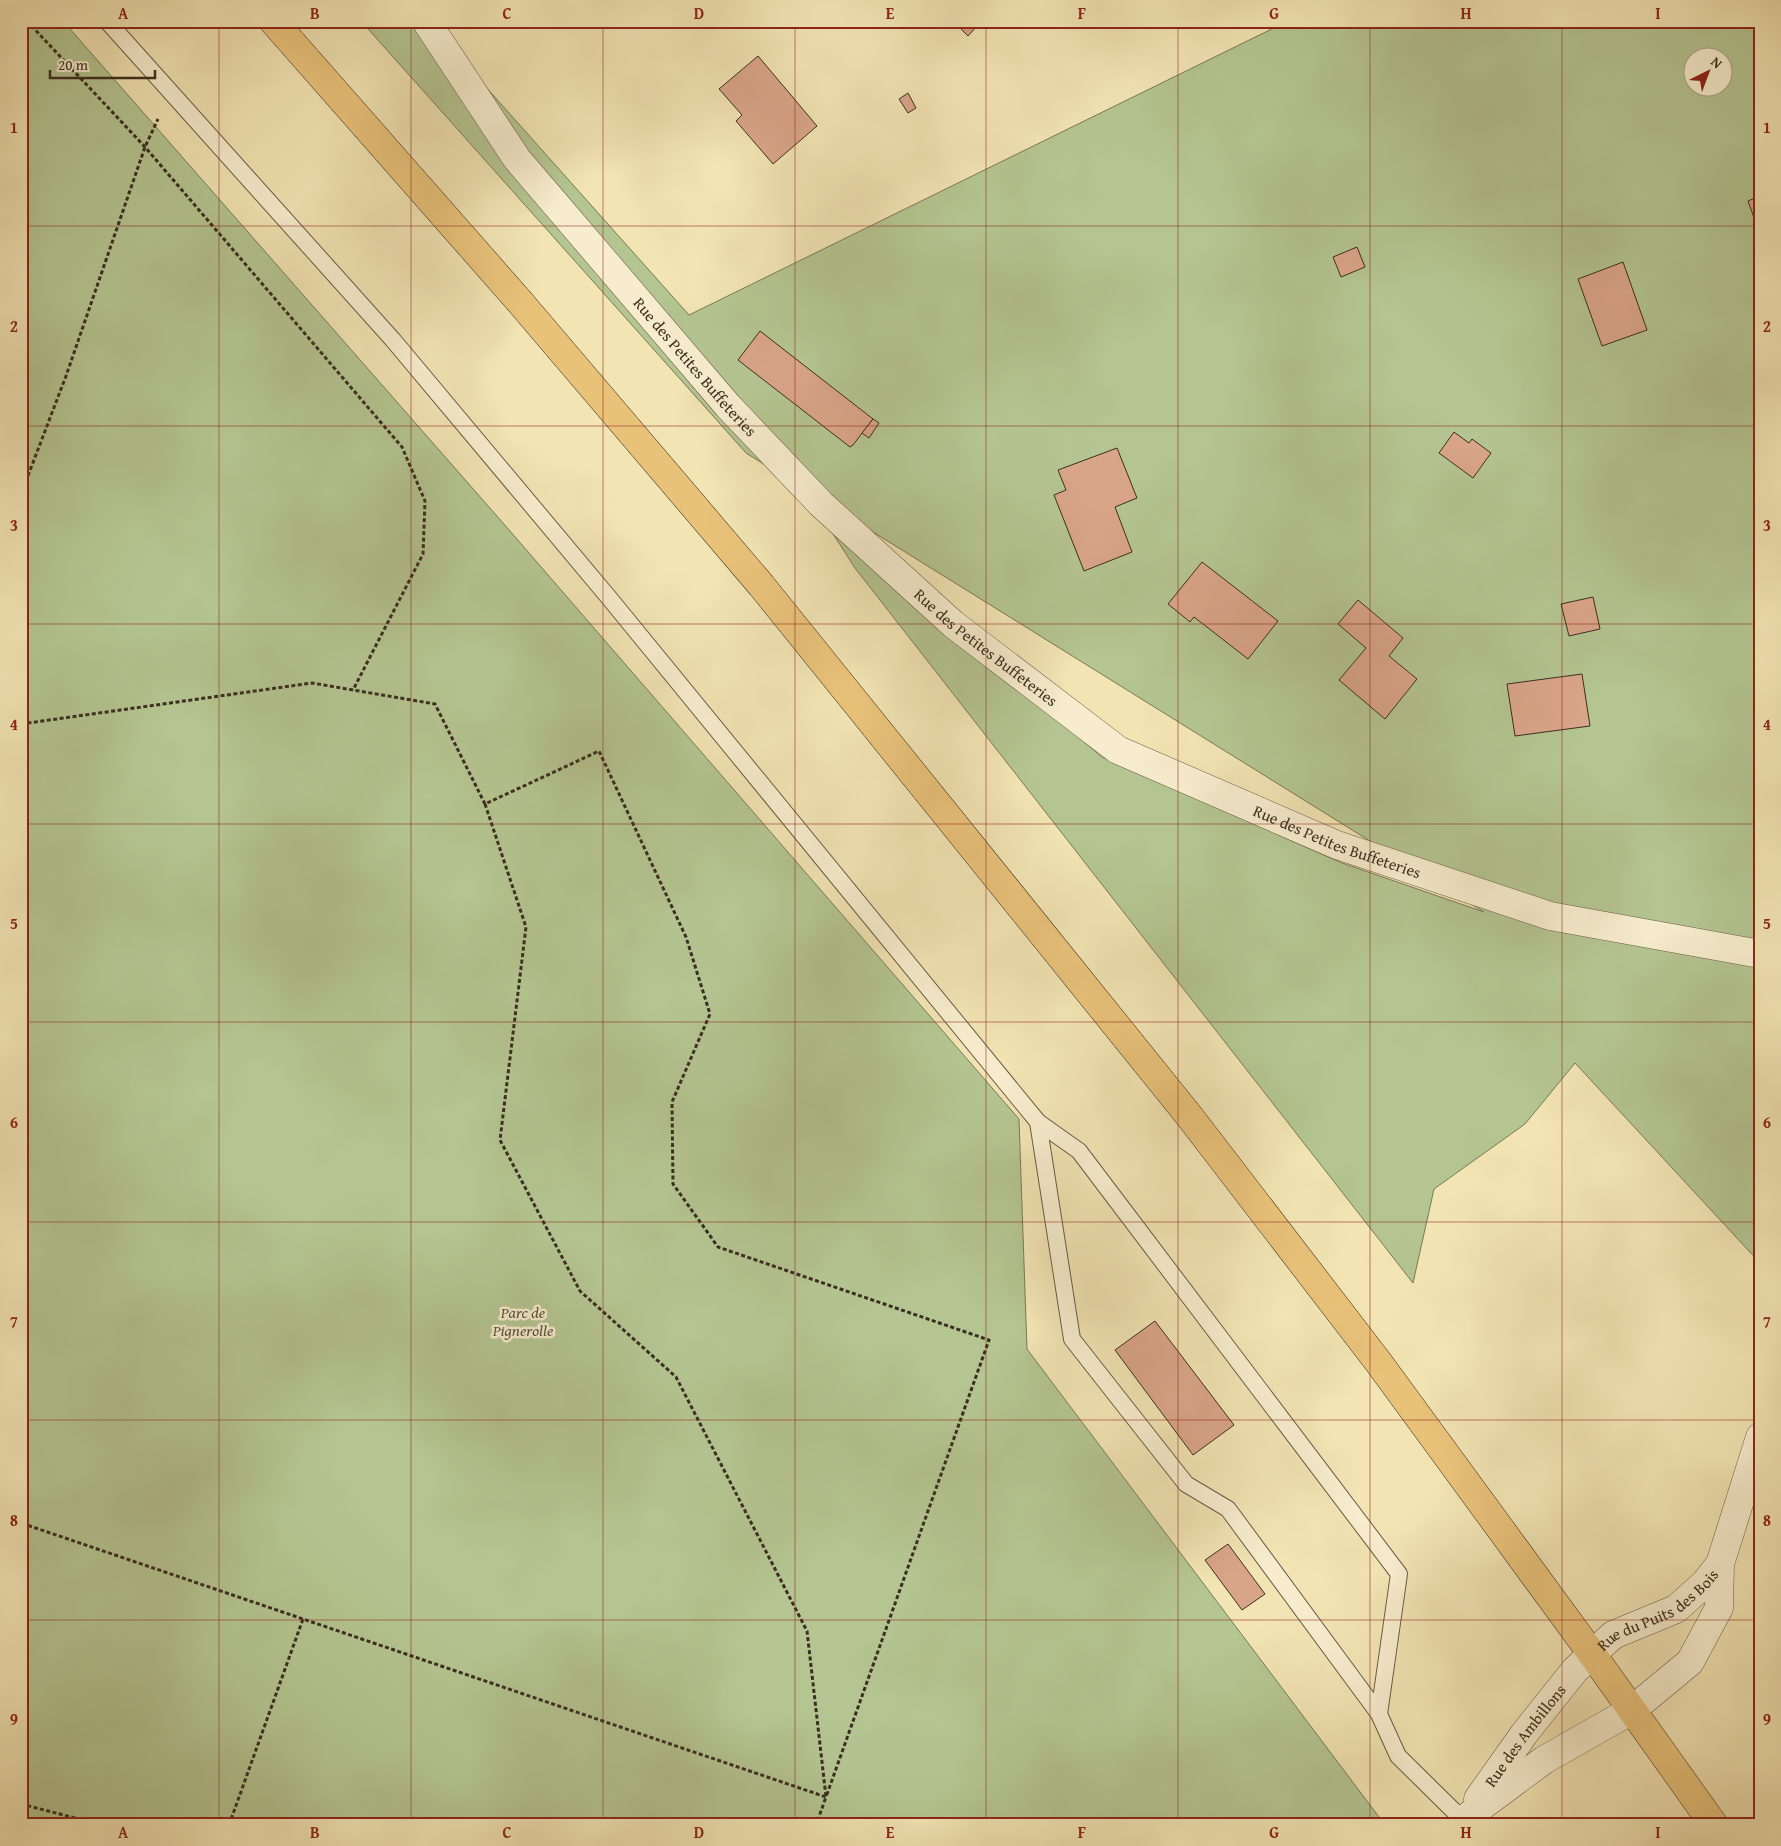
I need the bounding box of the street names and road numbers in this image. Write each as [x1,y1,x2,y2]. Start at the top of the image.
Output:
street label: Rue des Petites Buffeteries [628,292,763,442]
street label: Rue des Petites Buffeteries [909,582,1063,712]
street label: Rue des Petites Buffeteries [1250,798,1424,884]
street label: Rue du Puits des Bois [1591,1564,1724,1656]
street label: Rue des Ambillons [1478,1679,1571,1792]

